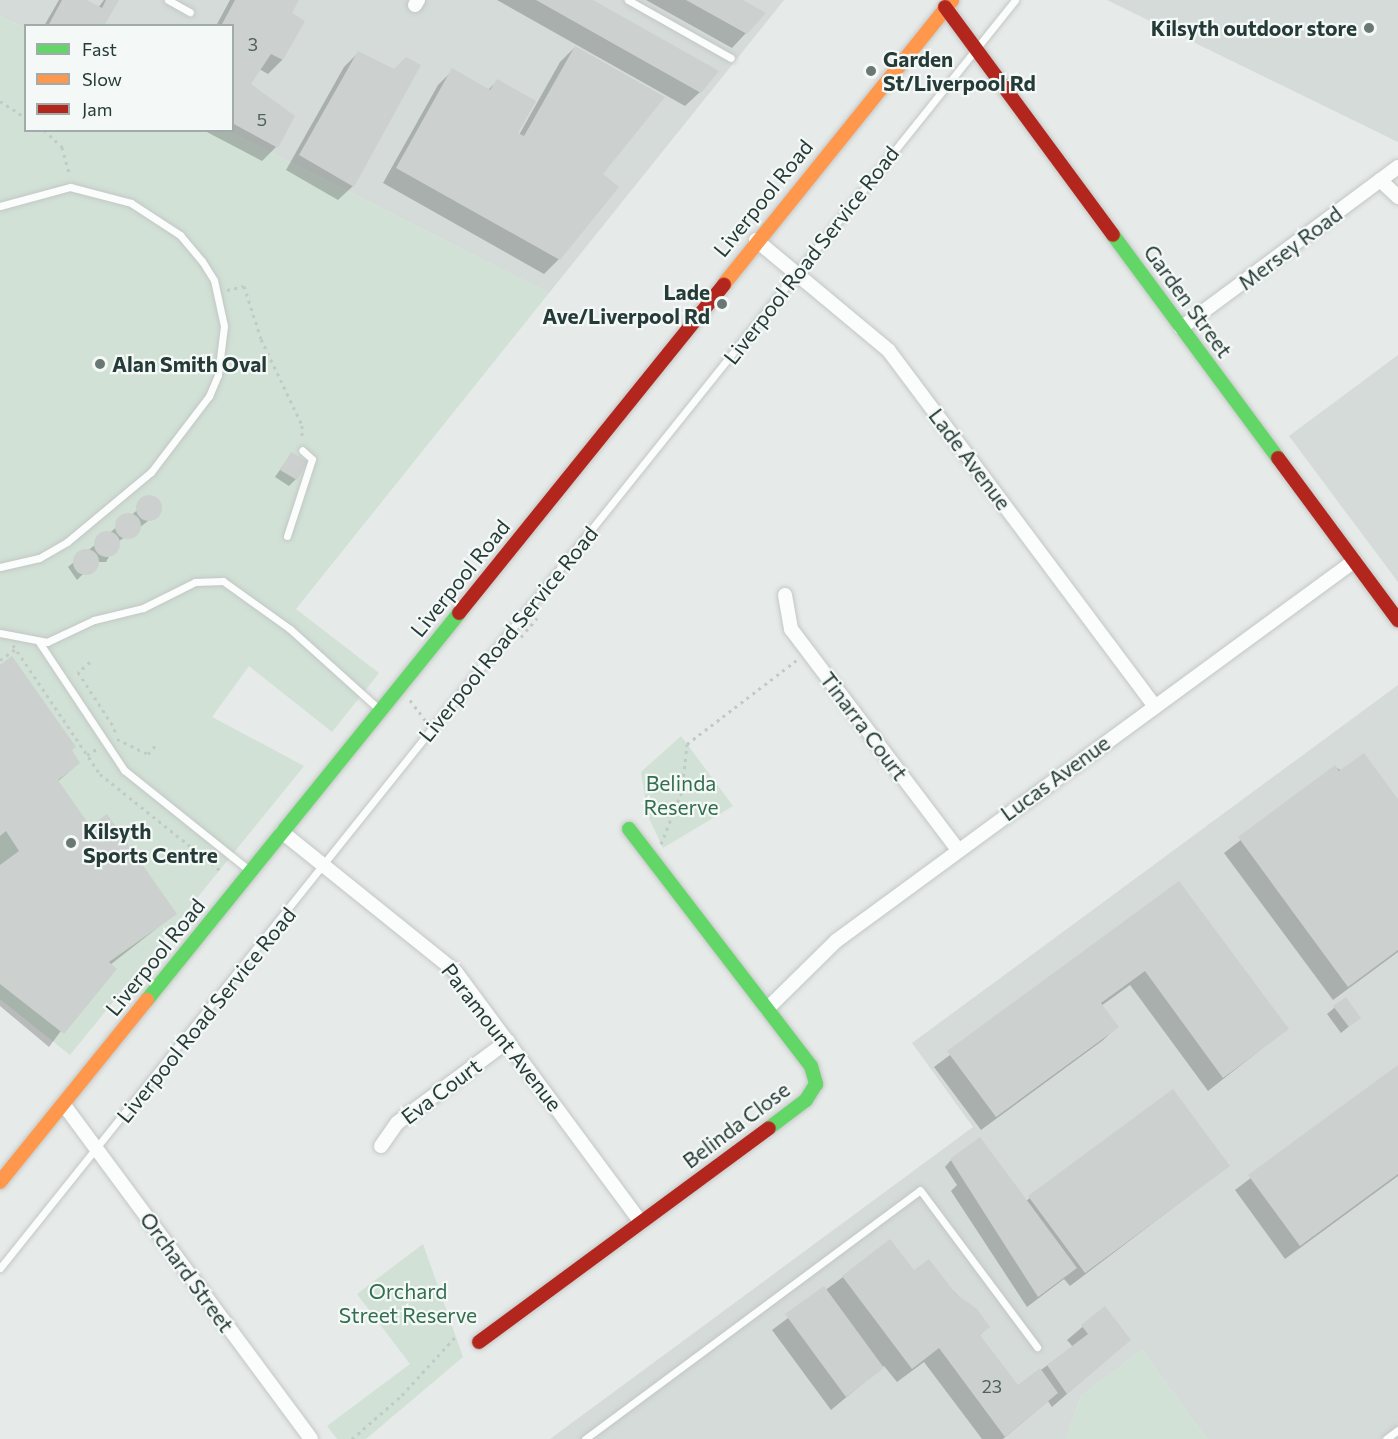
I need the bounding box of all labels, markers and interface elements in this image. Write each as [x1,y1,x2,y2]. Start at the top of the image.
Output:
place label: Kilsyth outdoor store [1151,15,1357,41]
marker: Kilsyth outdoor store [1362,21,1376,35]
legend [24,24,234,132]
house number: 3 [248,33,258,55]
text: Fast [82,38,117,60]
place label: Garden St/Liverpool Rd [883,46,1036,96]
marker: Garden St/Liverpool Rd [864,64,878,78]
text: Slow [82,68,122,90]
text: Jam [82,98,112,120]
house number: 5 [257,108,267,130]
street label: Liverpool Road [708,134,818,262]
street label: Liverpool Road Service Road [718,141,904,369]
street label: Mersey Road [1233,201,1347,295]
street label: Garden Street [1139,240,1237,362]
place label: Lade Ave/Liverpool Rd [542,279,710,329]
marker: Lade Ave/Liverpool Rd [715,297,729,311]
place label: Alan Smith Oval [112,351,267,377]
marker: Alan Smith Oval [93,357,107,371]
street label: Lade Avenue [924,403,1016,515]
street label: Liverpool Road [405,514,515,642]
street label: Liverpool Road Service Road [413,521,603,747]
street label: Tinarra Court [815,667,913,785]
street label: Lucas Avenue [996,730,1114,826]
park label: Belinda Reserve [644,770,718,820]
place label: Kilsyth Sports Centre [83,818,218,868]
marker: Kilsyth Sports Centre [64,836,78,850]
street label: Liverpool Road [100,893,210,1021]
street label: Liverpool Road Service Road [111,902,301,1128]
street label: Paramount Avenue [436,958,568,1116]
street label: Eva Court [396,1053,486,1129]
street label: Belinda Close [678,1077,794,1173]
street label: Orchard Street [135,1207,239,1337]
park label: Orchard Street Reserve [339,1278,477,1328]
house number: 23 [982,1375,1002,1397]

